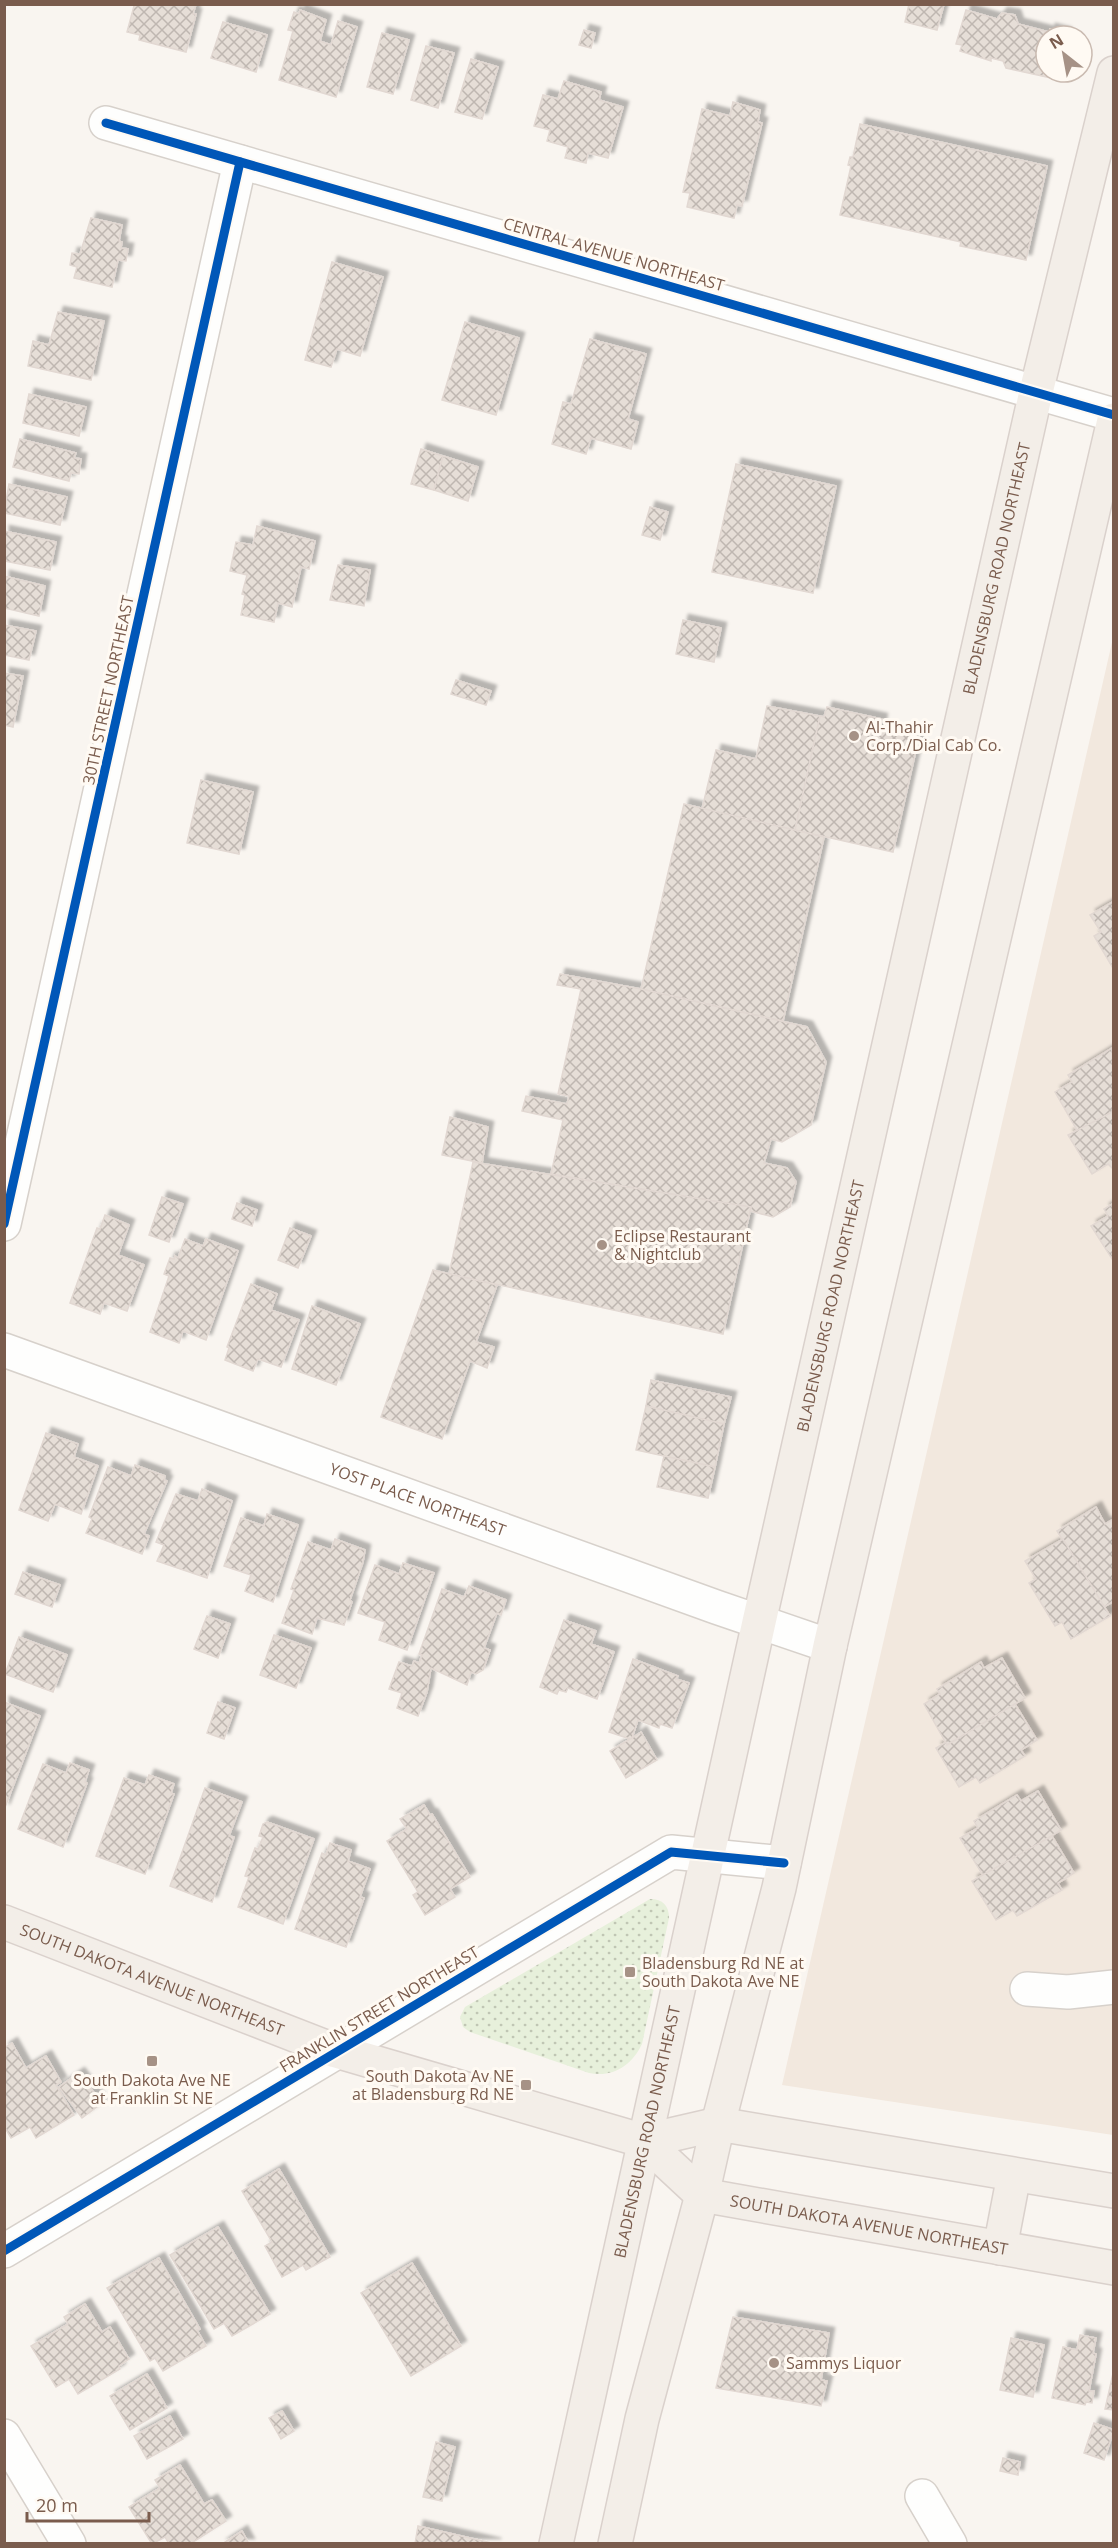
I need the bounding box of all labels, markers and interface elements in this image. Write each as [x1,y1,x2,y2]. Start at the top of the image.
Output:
north arrow [1034,24,1094,84]
text: N [1045,28,1068,54]
street label: CENTRAL AVENUE NORTHEAST [501,212,727,296]
street label: BLADENSBURG ROAD NORTHEAST [957,440,1035,697]
street label: 30TH STREET NORTHEAST [77,593,139,787]
place label: Al-Thahir Corp./Dial Cab Co. [866,716,1002,756]
marker: Al-Thahir Corp./Dial Cab Co. [847,729,861,743]
street label: BLADENSBURG ROAD NORTHEAST [791,1178,869,1434]
place label: Eclipse Restaurant & Nightclub [614,1225,751,1265]
marker: Eclipse Restaurant & Nightclub [595,1238,609,1252]
street label: YOST PLACE NORTHEAST [327,1457,509,1541]
street label: SOUTH DAKOTA AVENUE NORTHEAST [17,1918,288,2041]
street label: FRANKLIN STREET NORTHEAST [275,1941,483,2077]
place label: Bladensburg Rd NE at South Dakota Ave NE [642,1952,804,1992]
marker: Bladensburg Rd NE at South Dakota Ave NE [623,1965,637,1979]
street label: BLADENSBURG ROAD NORTHEAST [608,2004,685,2260]
marker: South Dakota Ave NE at Franklin St NE [145,2054,159,2068]
place label: South Dakota Av NE at Bladensburg Rd NE [352,2065,514,2105]
place label: South Dakota Ave NE at Franklin St NE [73,2069,231,2109]
marker: South Dakota Av NE at Bladensburg Rd NE [519,2078,533,2092]
street label: SOUTH DAKOTA AVENUE NORTHEAST [728,2189,1010,2260]
place label: Sammys Liquor [786,2352,902,2374]
marker: Sammys Liquor [767,2356,781,2370]
scale bar [27,2485,148,2523]
text: 20 m [36,2493,78,2517]

